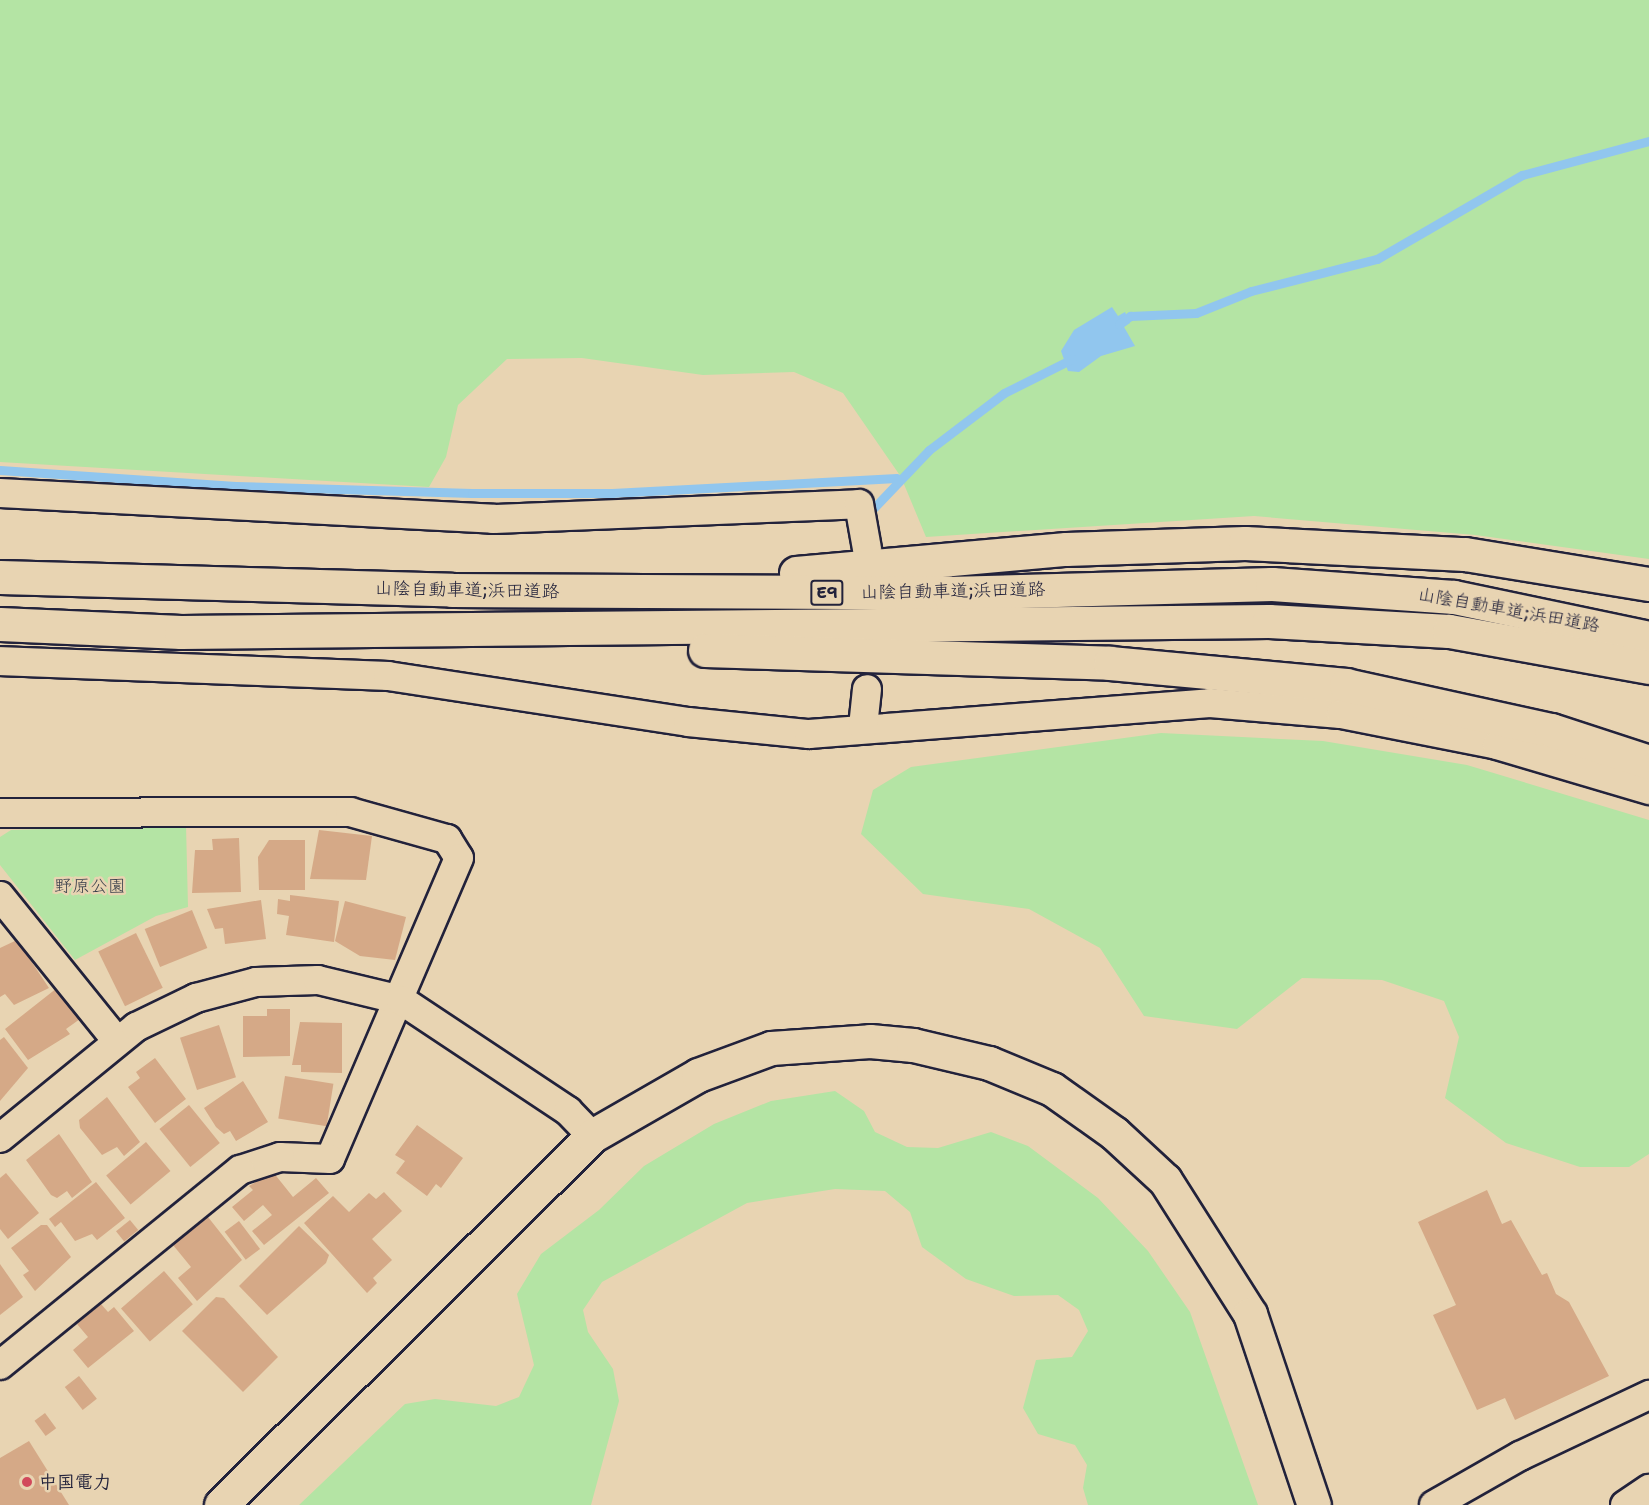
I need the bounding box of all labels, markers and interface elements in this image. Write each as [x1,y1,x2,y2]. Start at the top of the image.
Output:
street label: 山陰自動車道;浜田道路 [374,578,560,602]
street label: 山陰自動車道;浜田道路 [860,579,1046,603]
road number: E9 [809,580,845,606]
street label: 山陰自動車道;浜田道路 [1416,583,1602,637]
park label: 野原公園 [54,875,126,897]
place label: 中国電力 [39,1471,111,1493]
marker: 中国電力 [20,1475,34,1489]

